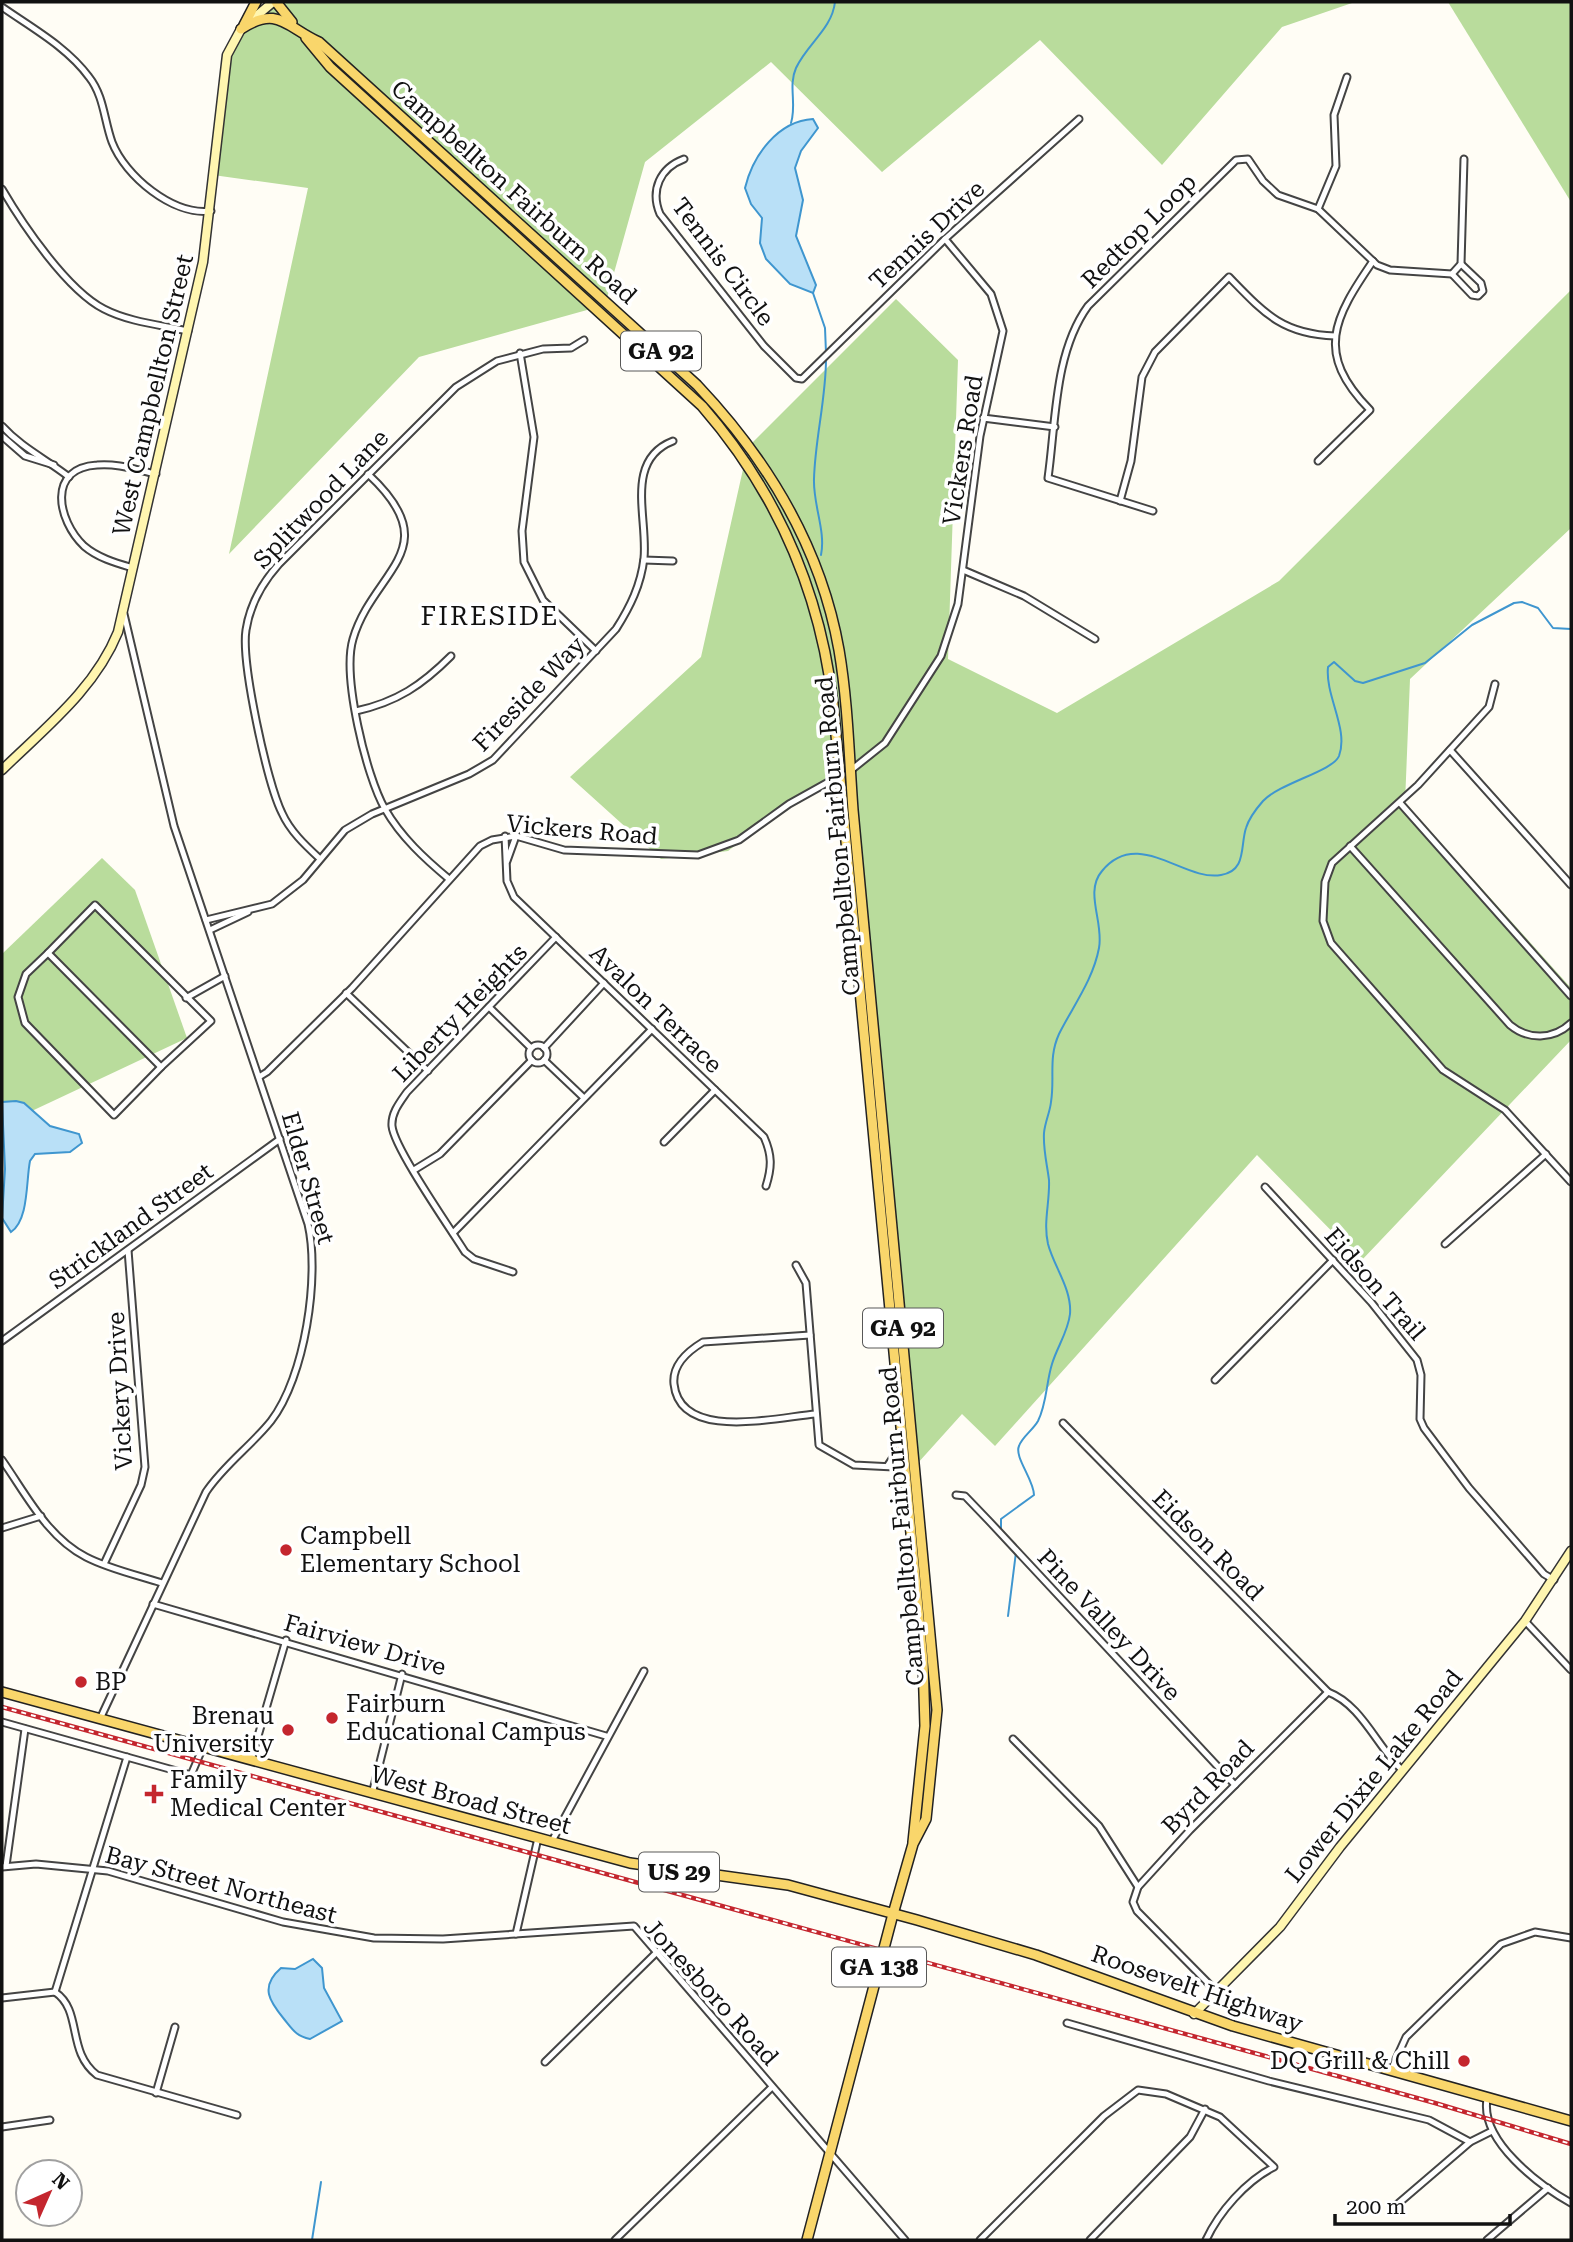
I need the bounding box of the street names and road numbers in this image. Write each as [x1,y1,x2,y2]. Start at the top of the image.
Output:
street label: Campbellton Fairburn Road [385,74,643,310]
street label: Redtop Loop [1076,168,1202,294]
street label: Tennis Drive [864,175,990,295]
street label: Tennis Circle [666,193,780,331]
street label: West Campbellton Street [107,252,199,538]
road number: GA 92 [621,332,701,370]
street label: Vickers Road [937,373,989,527]
street label: Splitwood Lane [248,424,394,574]
street label: Fireside Way [467,630,591,757]
street label: Campbellton Fairburn Road [810,675,866,997]
street label: Vickers Road [505,809,659,851]
street label: Liberty Heights [387,938,533,1088]
street label: Avalon Terrace [584,939,728,1079]
street label: Elder Street [276,1109,340,1247]
street label: Strickland Street [44,1157,218,1295]
street label: Eidson Trail [1319,1222,1431,1346]
road number: GA 92 [863,1308,943,1348]
street label: Vickery Drive [102,1311,138,1471]
street label: Campbellton Fairburn Road [874,1365,930,1687]
street label: Eidson Road [1147,1484,1269,1606]
street label: Pine Valley Drive [1032,1543,1186,1707]
street label: Fairview Drive [281,1608,449,1682]
street label: Lower Dixie Lake Road [1280,1664,1468,1888]
street label: Byrd Road [1156,1734,1260,1840]
street label: West Broad Street [368,1760,574,1840]
street label: Bay Street Northeast [102,1841,340,1929]
road number: US 29 [639,1853,719,1892]
street label: Jonesboro Road [638,1913,784,2071]
street label: Roosevelt Highway [1088,1940,1307,2039]
road number: GA 138 [832,1948,926,1986]

